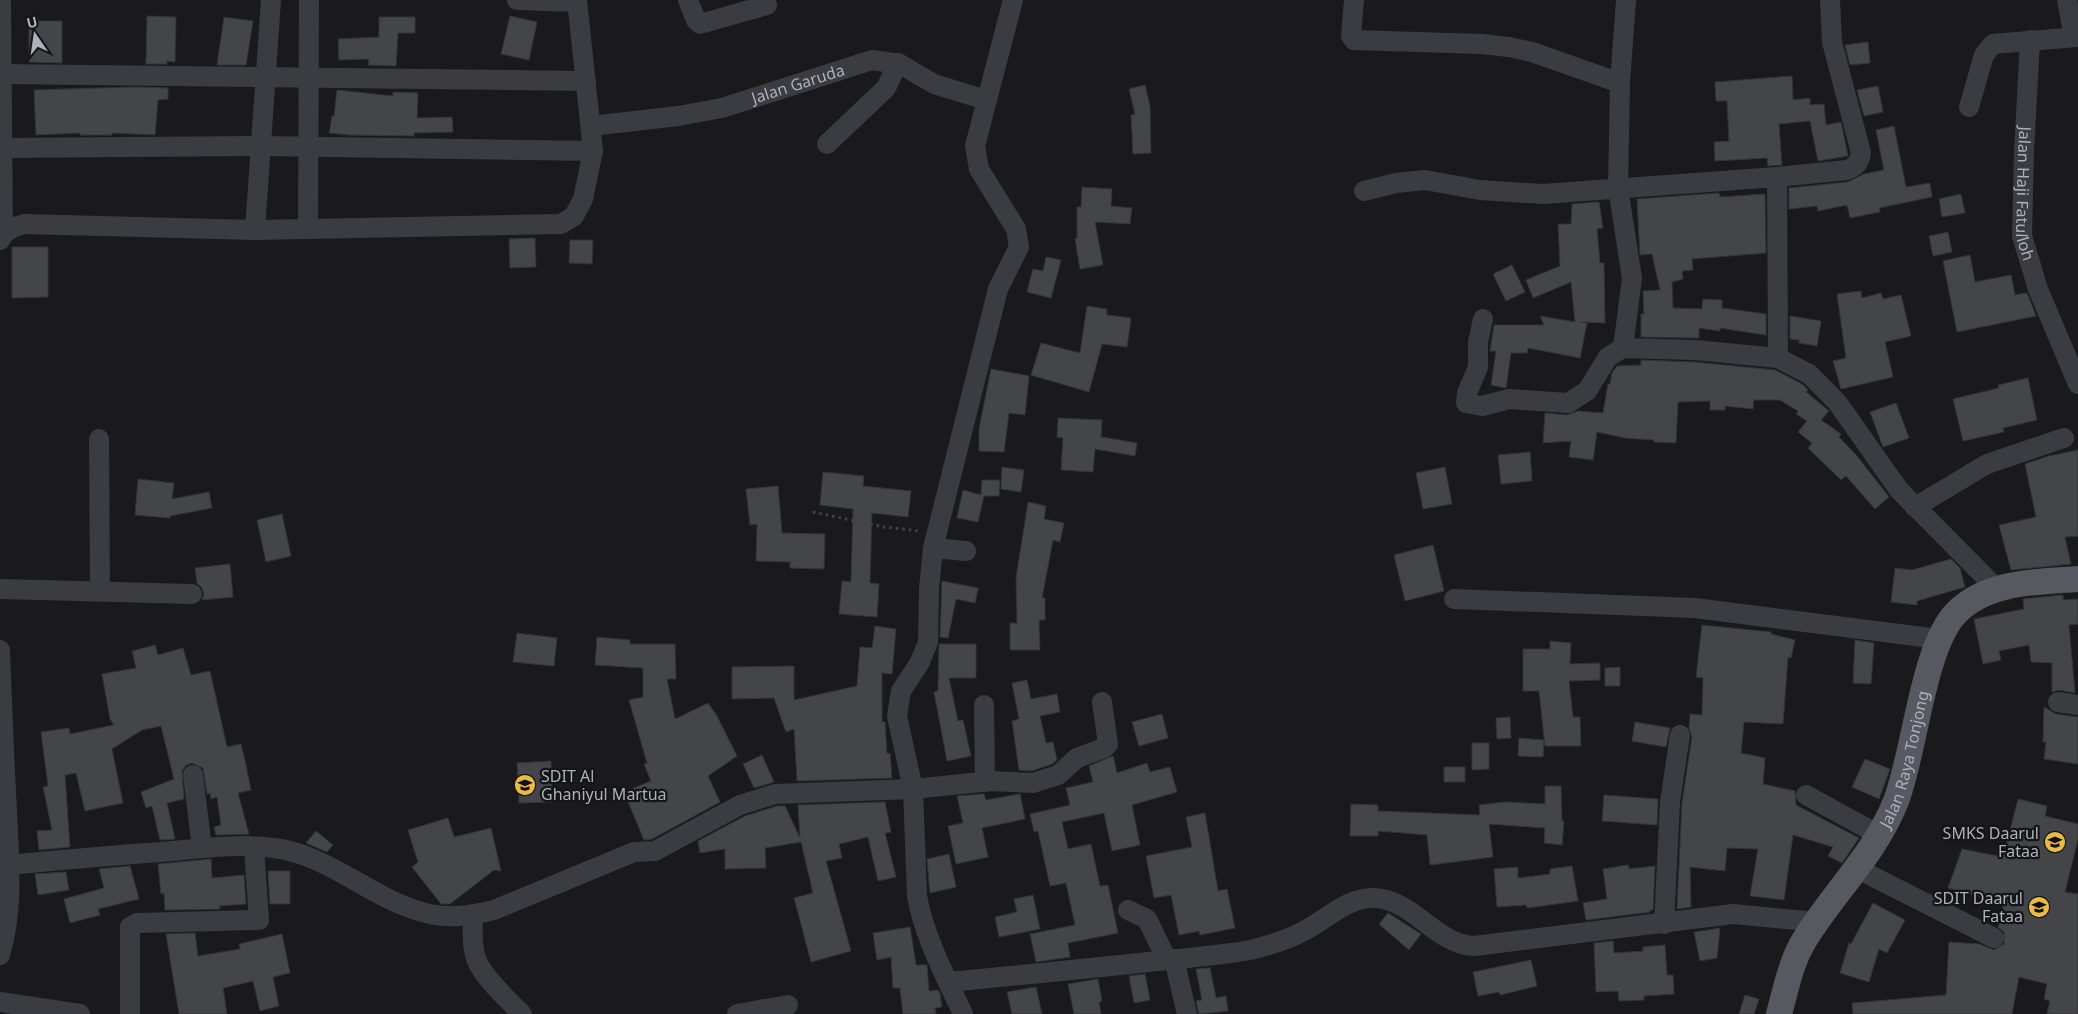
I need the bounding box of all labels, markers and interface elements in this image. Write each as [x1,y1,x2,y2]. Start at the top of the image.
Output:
north arrow [10,10,60,60]
text: U [25,11,39,32]
street label: Jalan Garuda [747,59,847,110]
street label: Jalan Haji Fatulloh [2011,124,2040,263]
street label: Jalan Raya Tonjong [1873,688,1934,834]
place label: SDIT Al Ghaniyul Martua [541,765,667,805]
school or university icon: SDIT Al Ghaniyul Martua [513,773,537,797]
place label: SMKS Daarul Fataa [1943,822,2039,862]
school or university icon: SMKS Daarul Fataa [2043,830,2067,854]
place label: SDIT Daarul Fataa [1934,887,2023,927]
school or university icon: SDIT Daarul Fataa [2027,895,2051,919]

